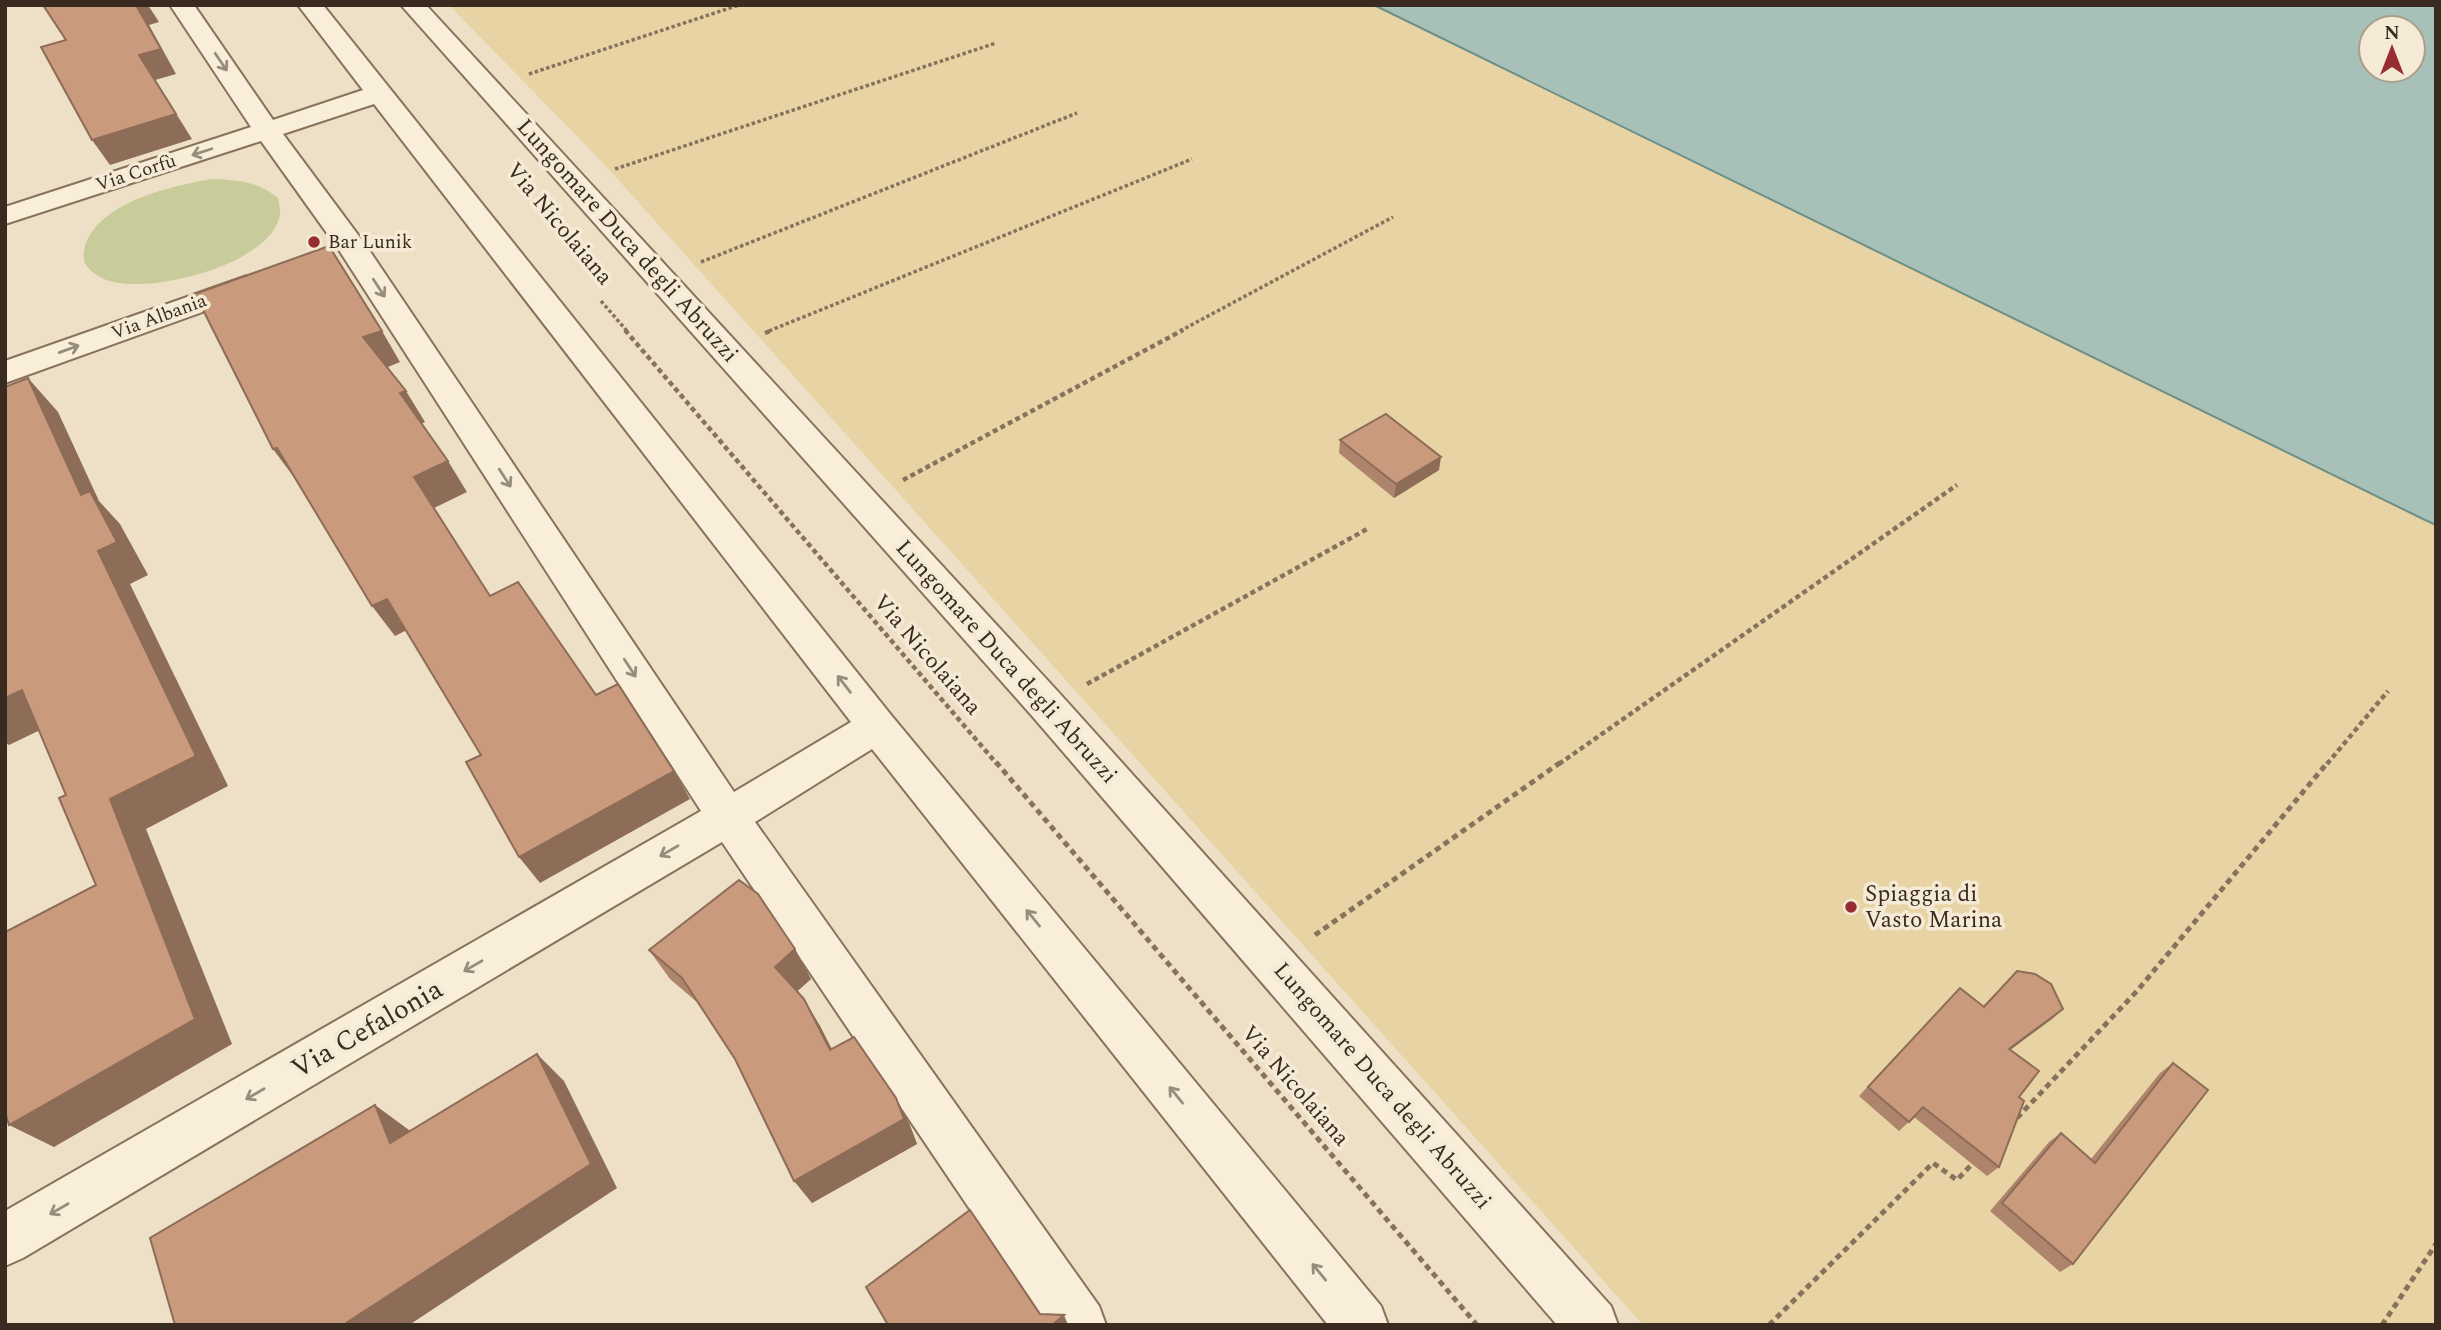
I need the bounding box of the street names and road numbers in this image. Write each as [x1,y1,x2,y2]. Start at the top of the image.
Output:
street label: Lungomare Duca degli Abruzzi [508,111,746,371]
street label: Via Corfù [92,146,180,200]
street label: Via Nicolaiana [497,155,621,293]
street label: Via Albania [107,286,212,348]
street label: Lungomare Duca degli Abruzzi [887,532,1125,792]
street label: Via Nicolaiana [864,586,990,724]
street label: Lungomare Duca degli Abruzzi [1264,954,1500,1218]
street label: Via Cefalonia [283,968,451,1090]
street label: Via Nicolaiana [1232,1017,1358,1155]

